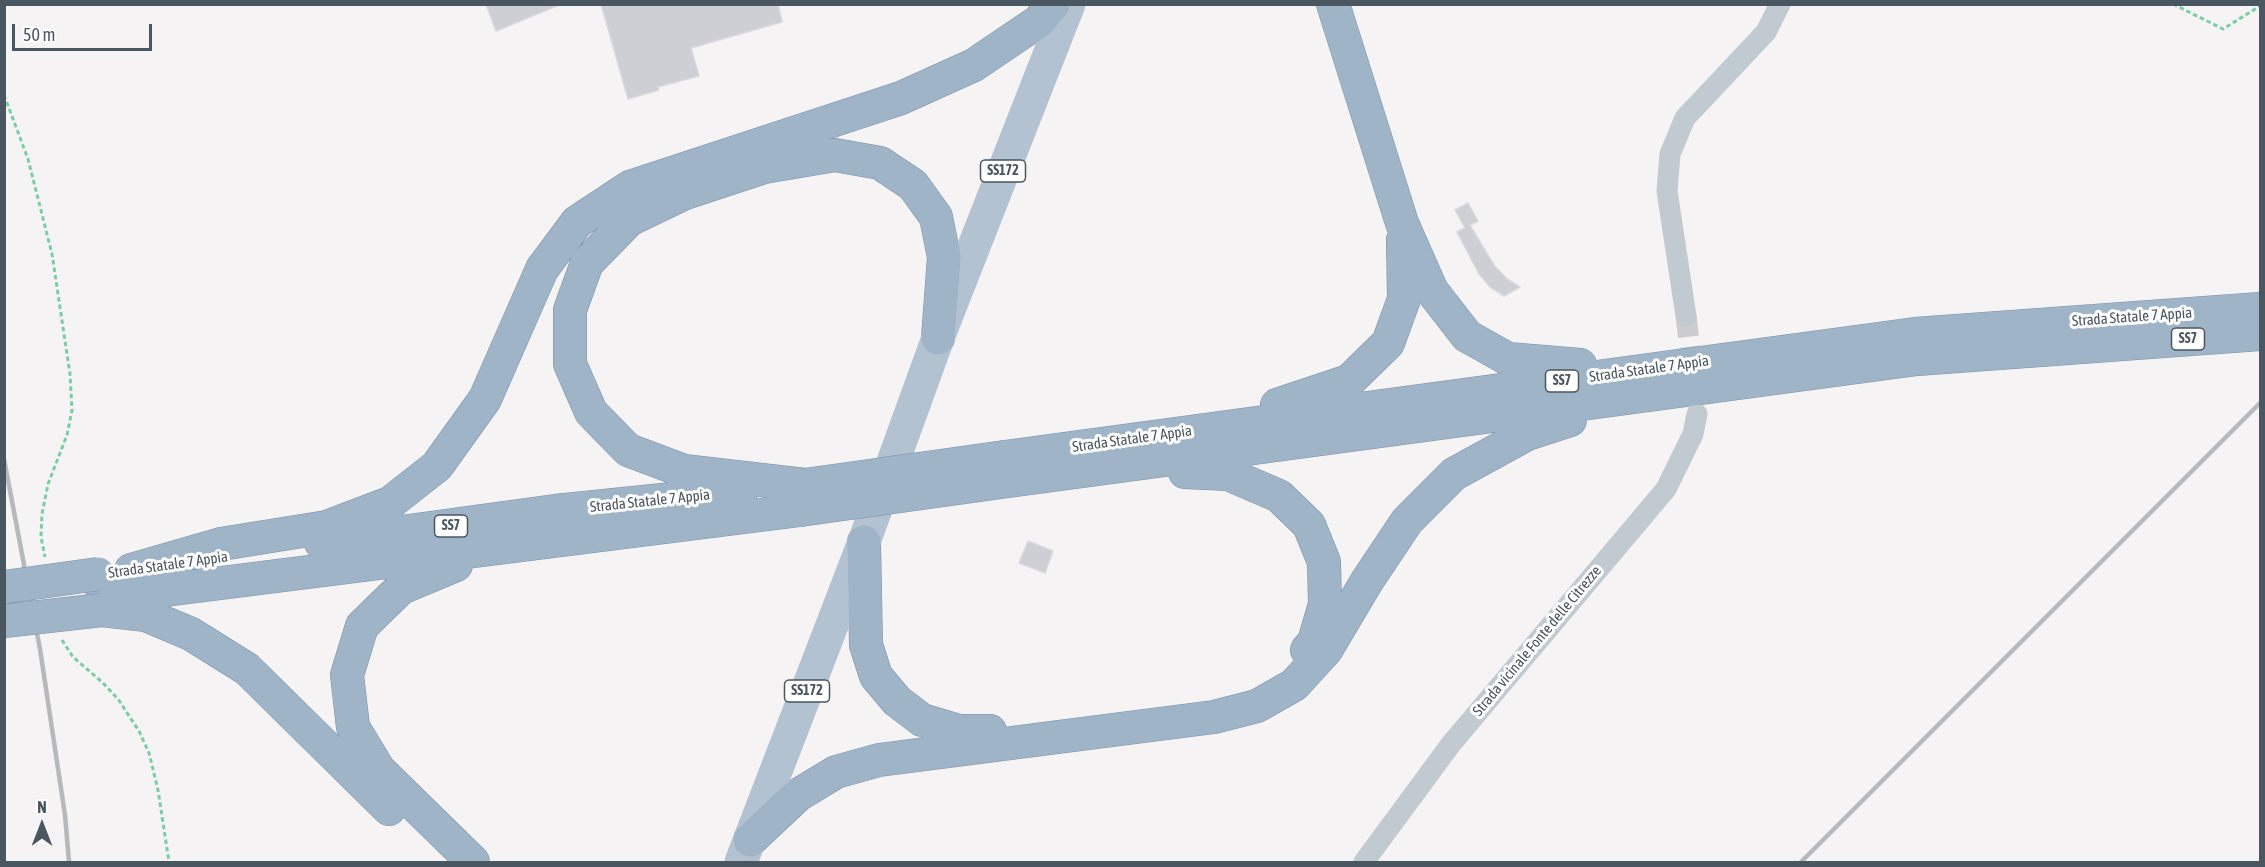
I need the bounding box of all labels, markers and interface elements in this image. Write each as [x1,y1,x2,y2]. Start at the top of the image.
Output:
scale bar [15,12,154,50]
text: 50 m [23,24,55,45]
road number: SS172 [980,160,1026,182]
street label: Strada Statale 7 Appia [2071,304,2193,330]
road number: SS7 [2172,328,2204,350]
street label: Strada Statale 7 Appia [1588,352,1710,386]
road number: SS7 [1546,370,1578,392]
street label: Strada Statale 7 Appia [1071,422,1193,456]
street label: Strada Statale 7 Appia [589,486,711,516]
road number: SS7 [434,515,468,537]
street label: Strada Statale 7 Appia [107,548,229,582]
street label: Strada vicinale Fonte delle Citrezze [1469,562,1605,720]
road number: SS172 [784,680,830,702]
north arrow [12,795,72,855]
text: N [37,798,47,816]

